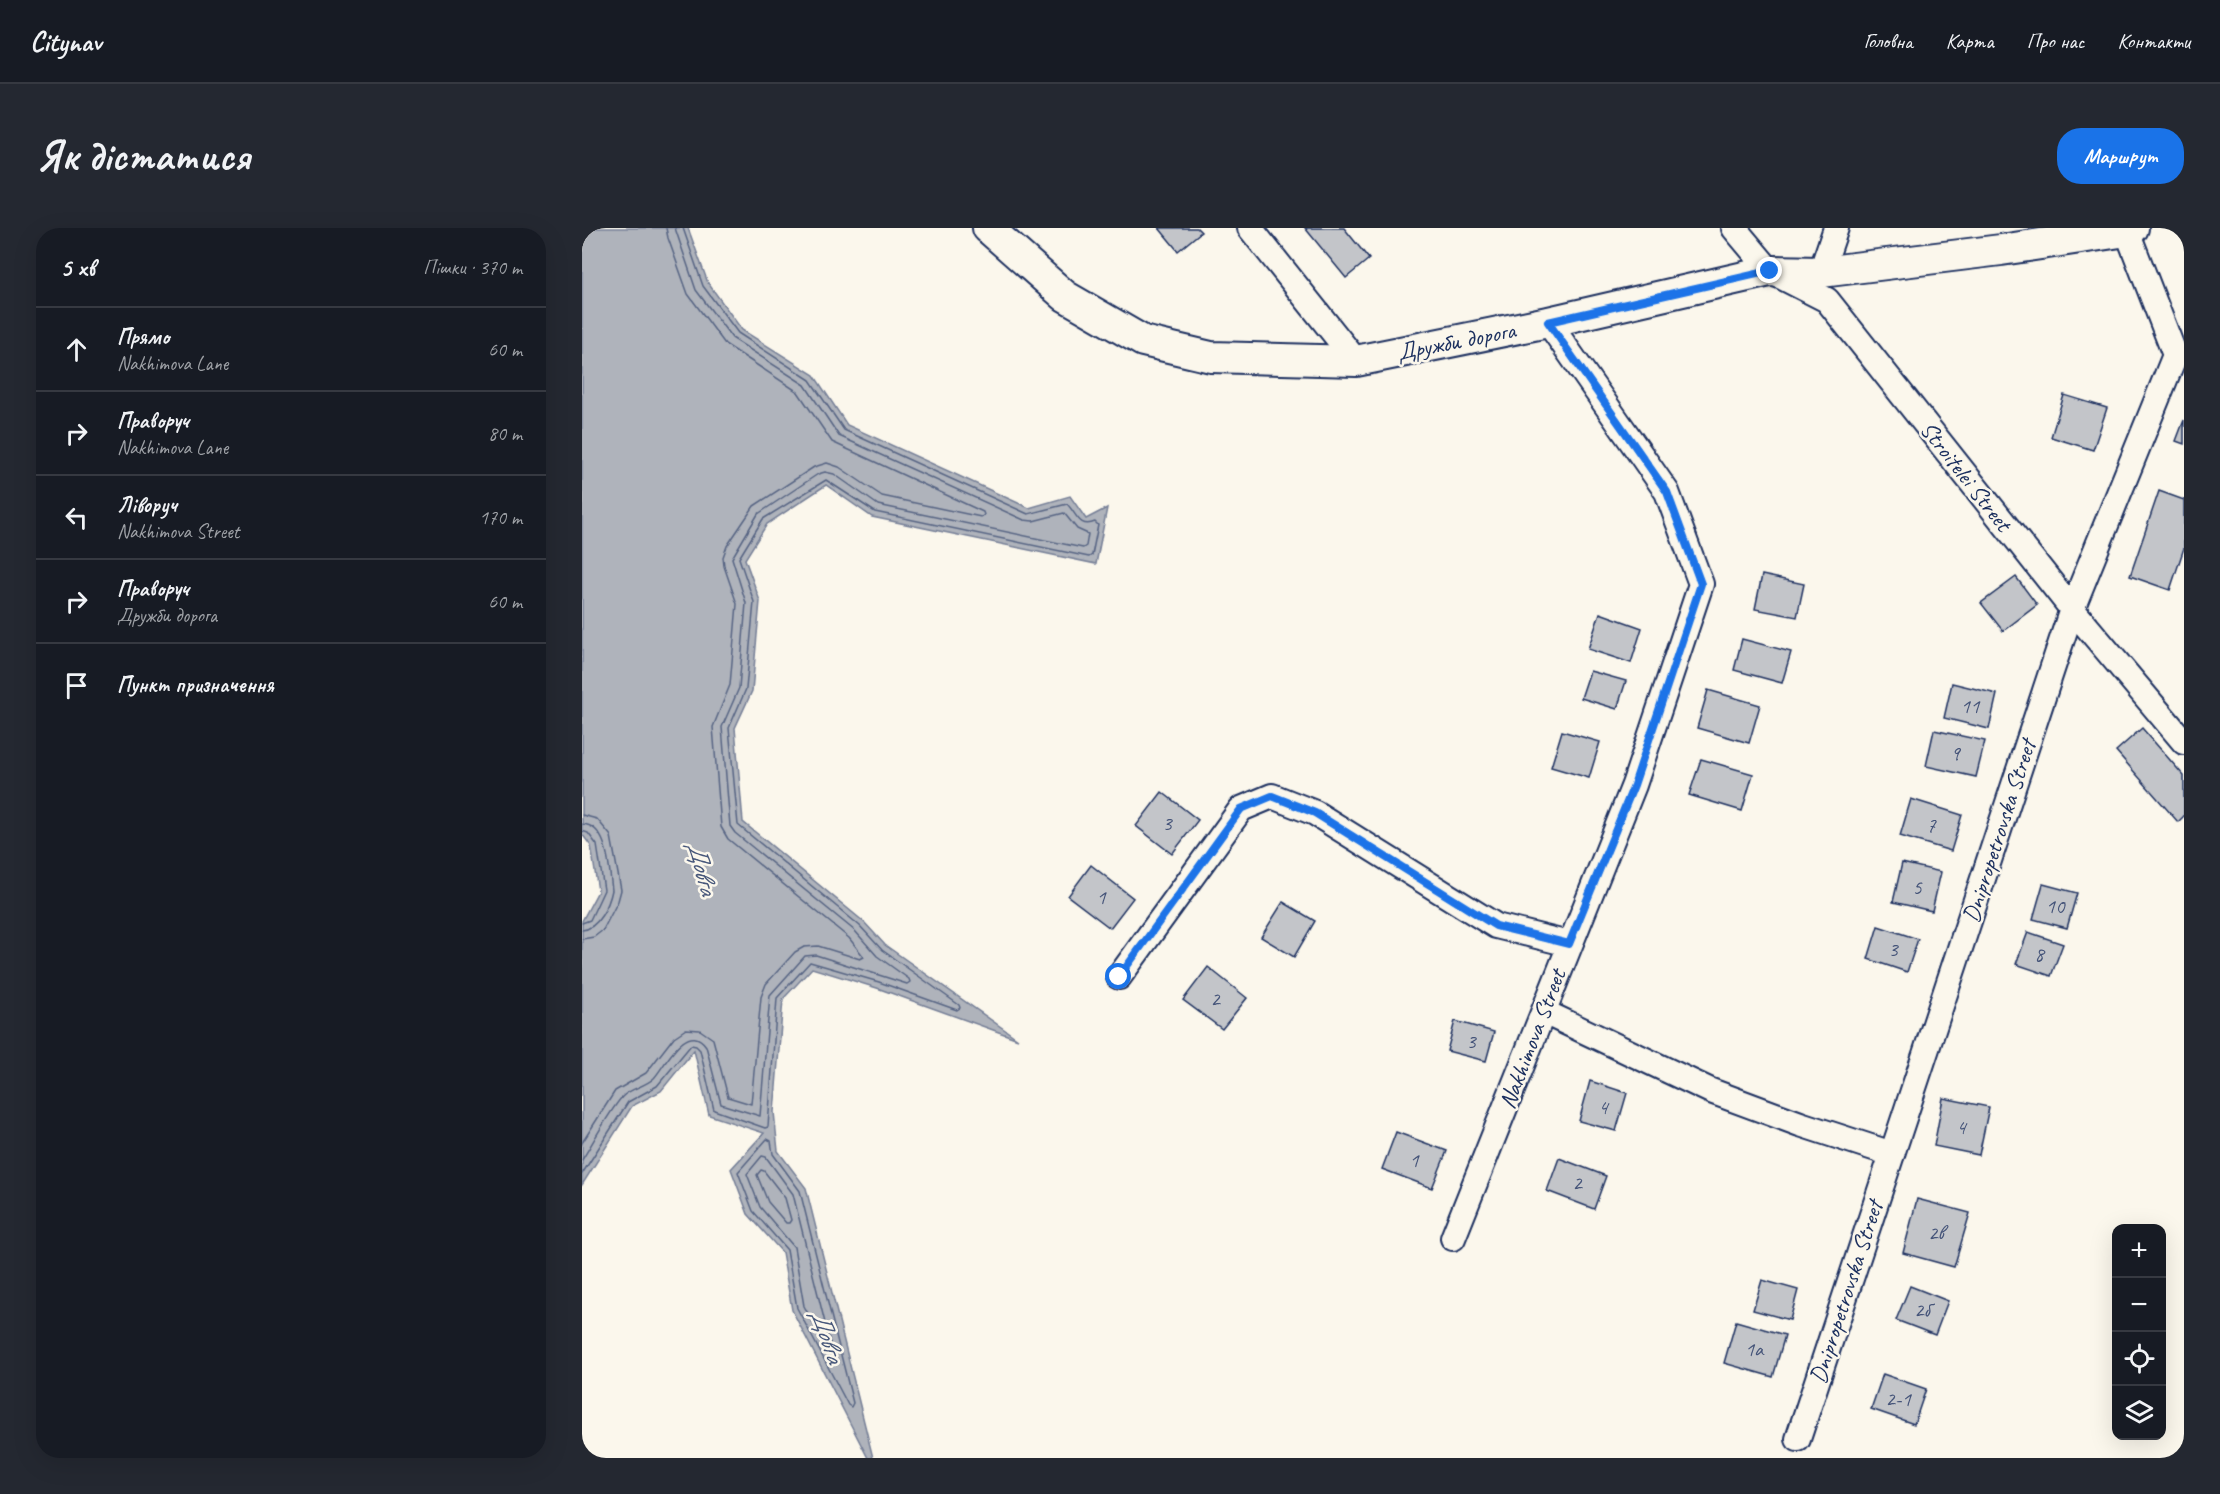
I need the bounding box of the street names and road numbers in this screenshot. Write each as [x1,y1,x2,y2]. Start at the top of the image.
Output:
street label: Дружби дорога [1394,315,1519,367]
street label: Stroitelei Street [1914,415,2020,539]
street label: Dnipropetrovska Street [1955,733,2044,926]
street label: Nakhimova Street [1492,963,1573,1113]
street label: Dnipropetrovska Street [1802,1194,1891,1387]

